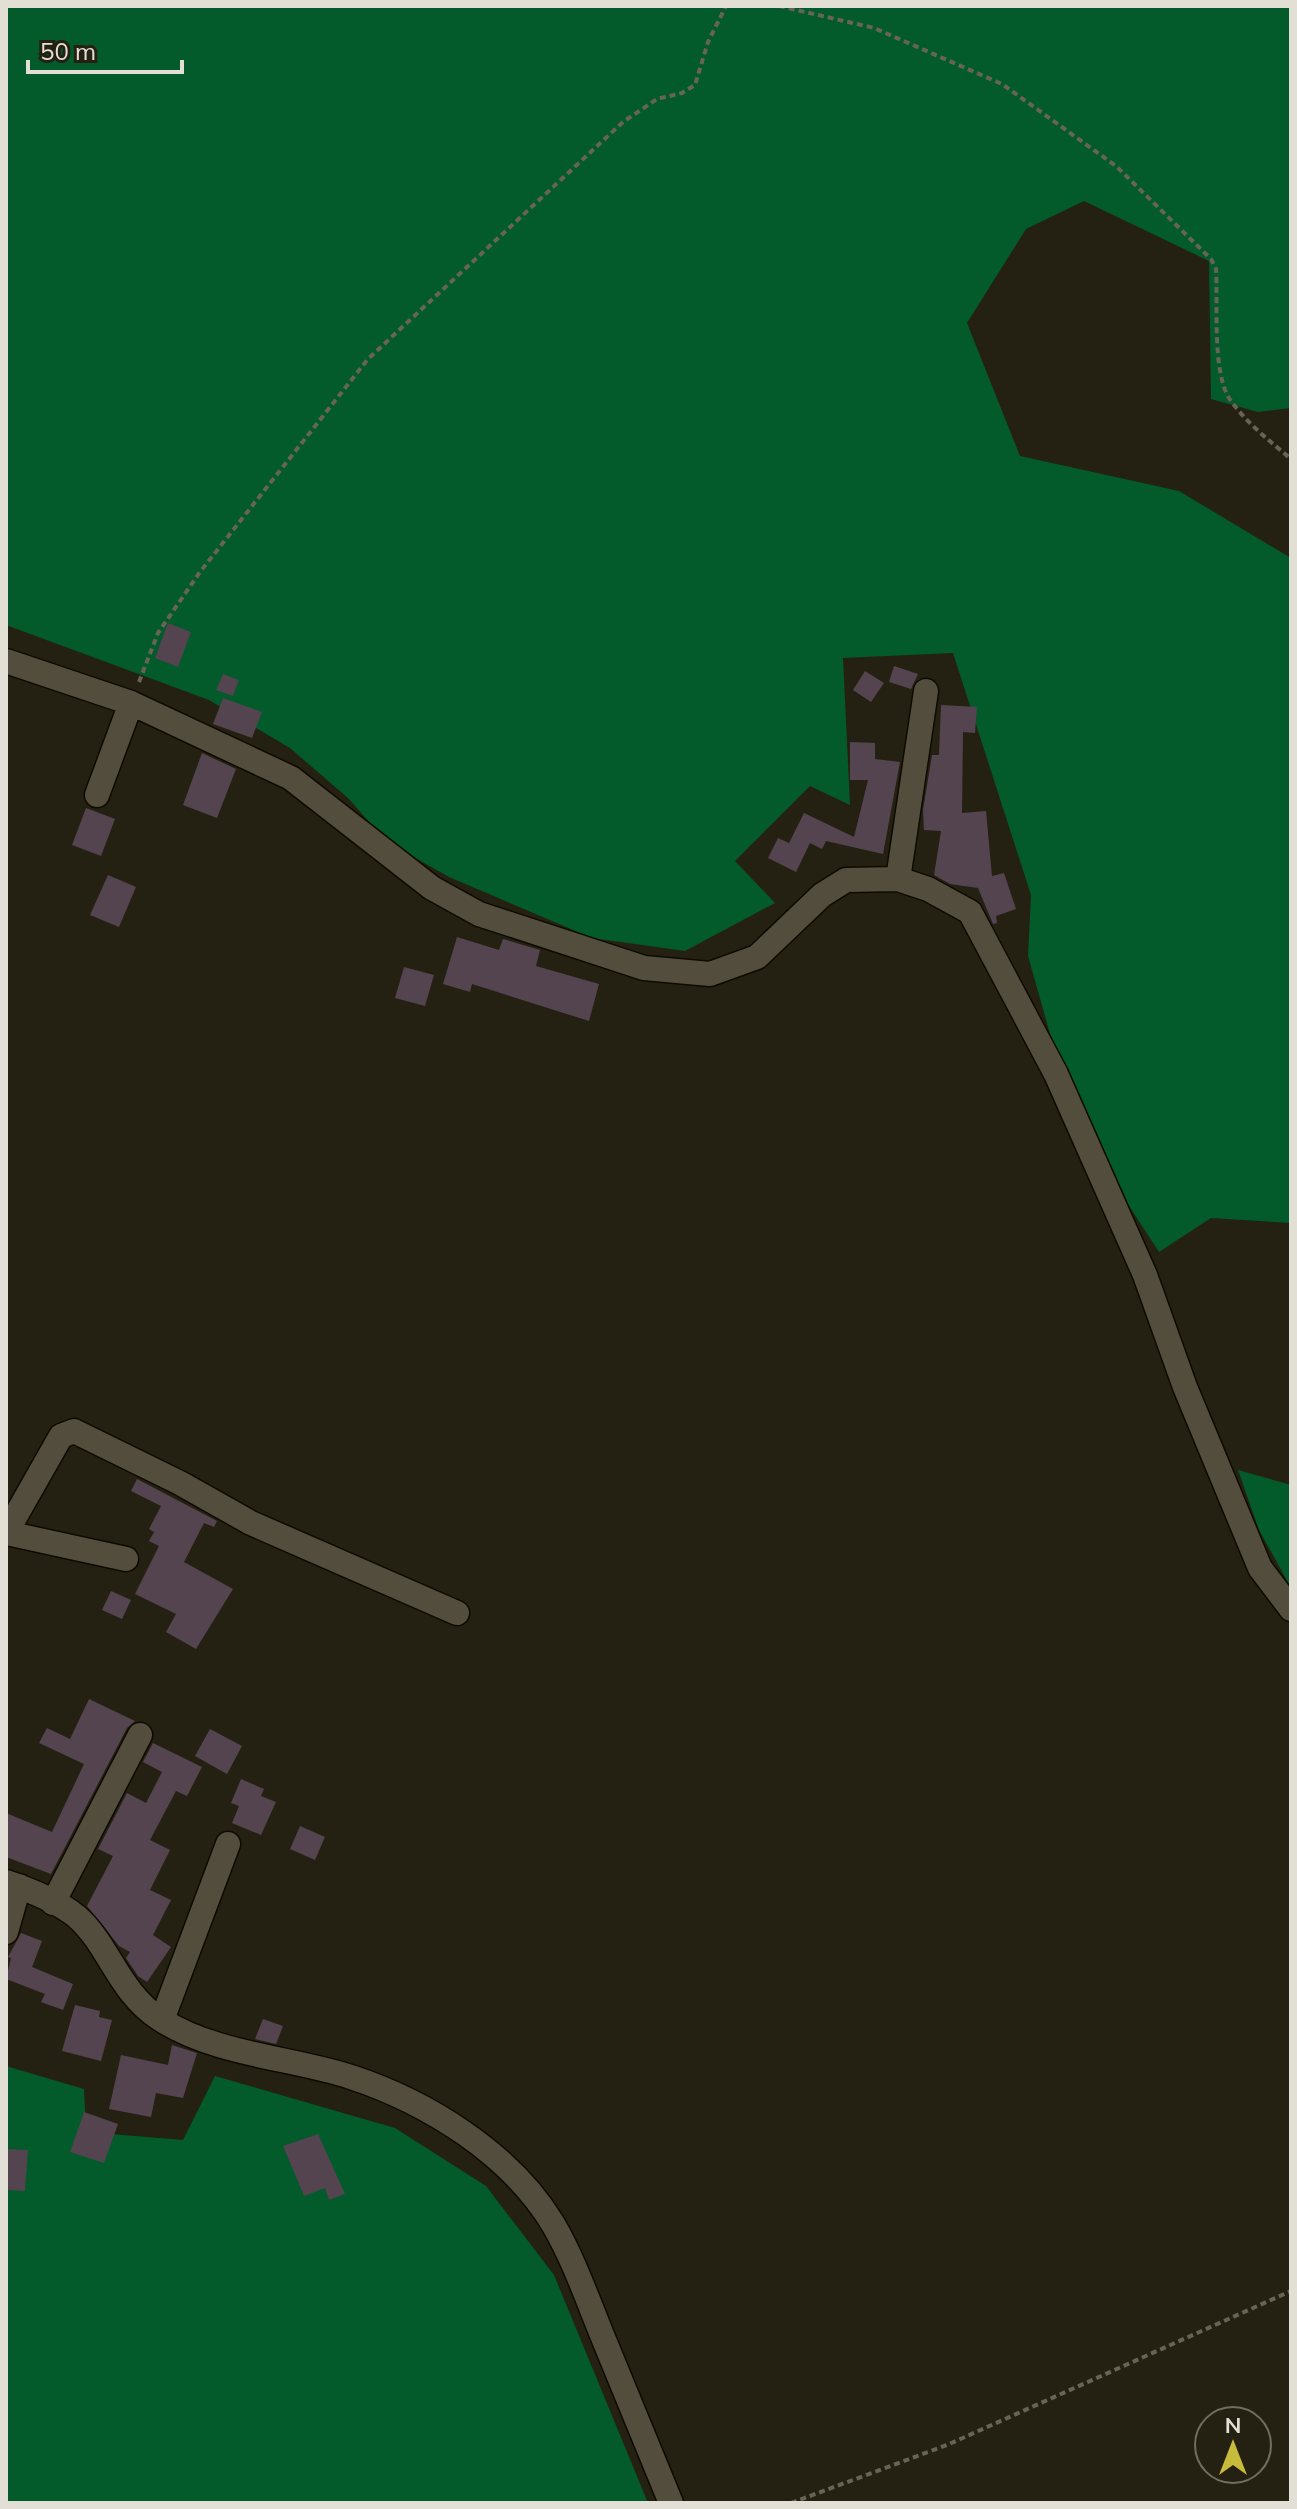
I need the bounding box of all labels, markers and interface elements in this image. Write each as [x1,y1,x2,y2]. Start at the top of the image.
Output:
scale bar [28,24,182,74]
text: 50 m [40,36,96,66]
north arrow [1193,2405,1273,2485]
text: N [1225,2411,1241,2439]

